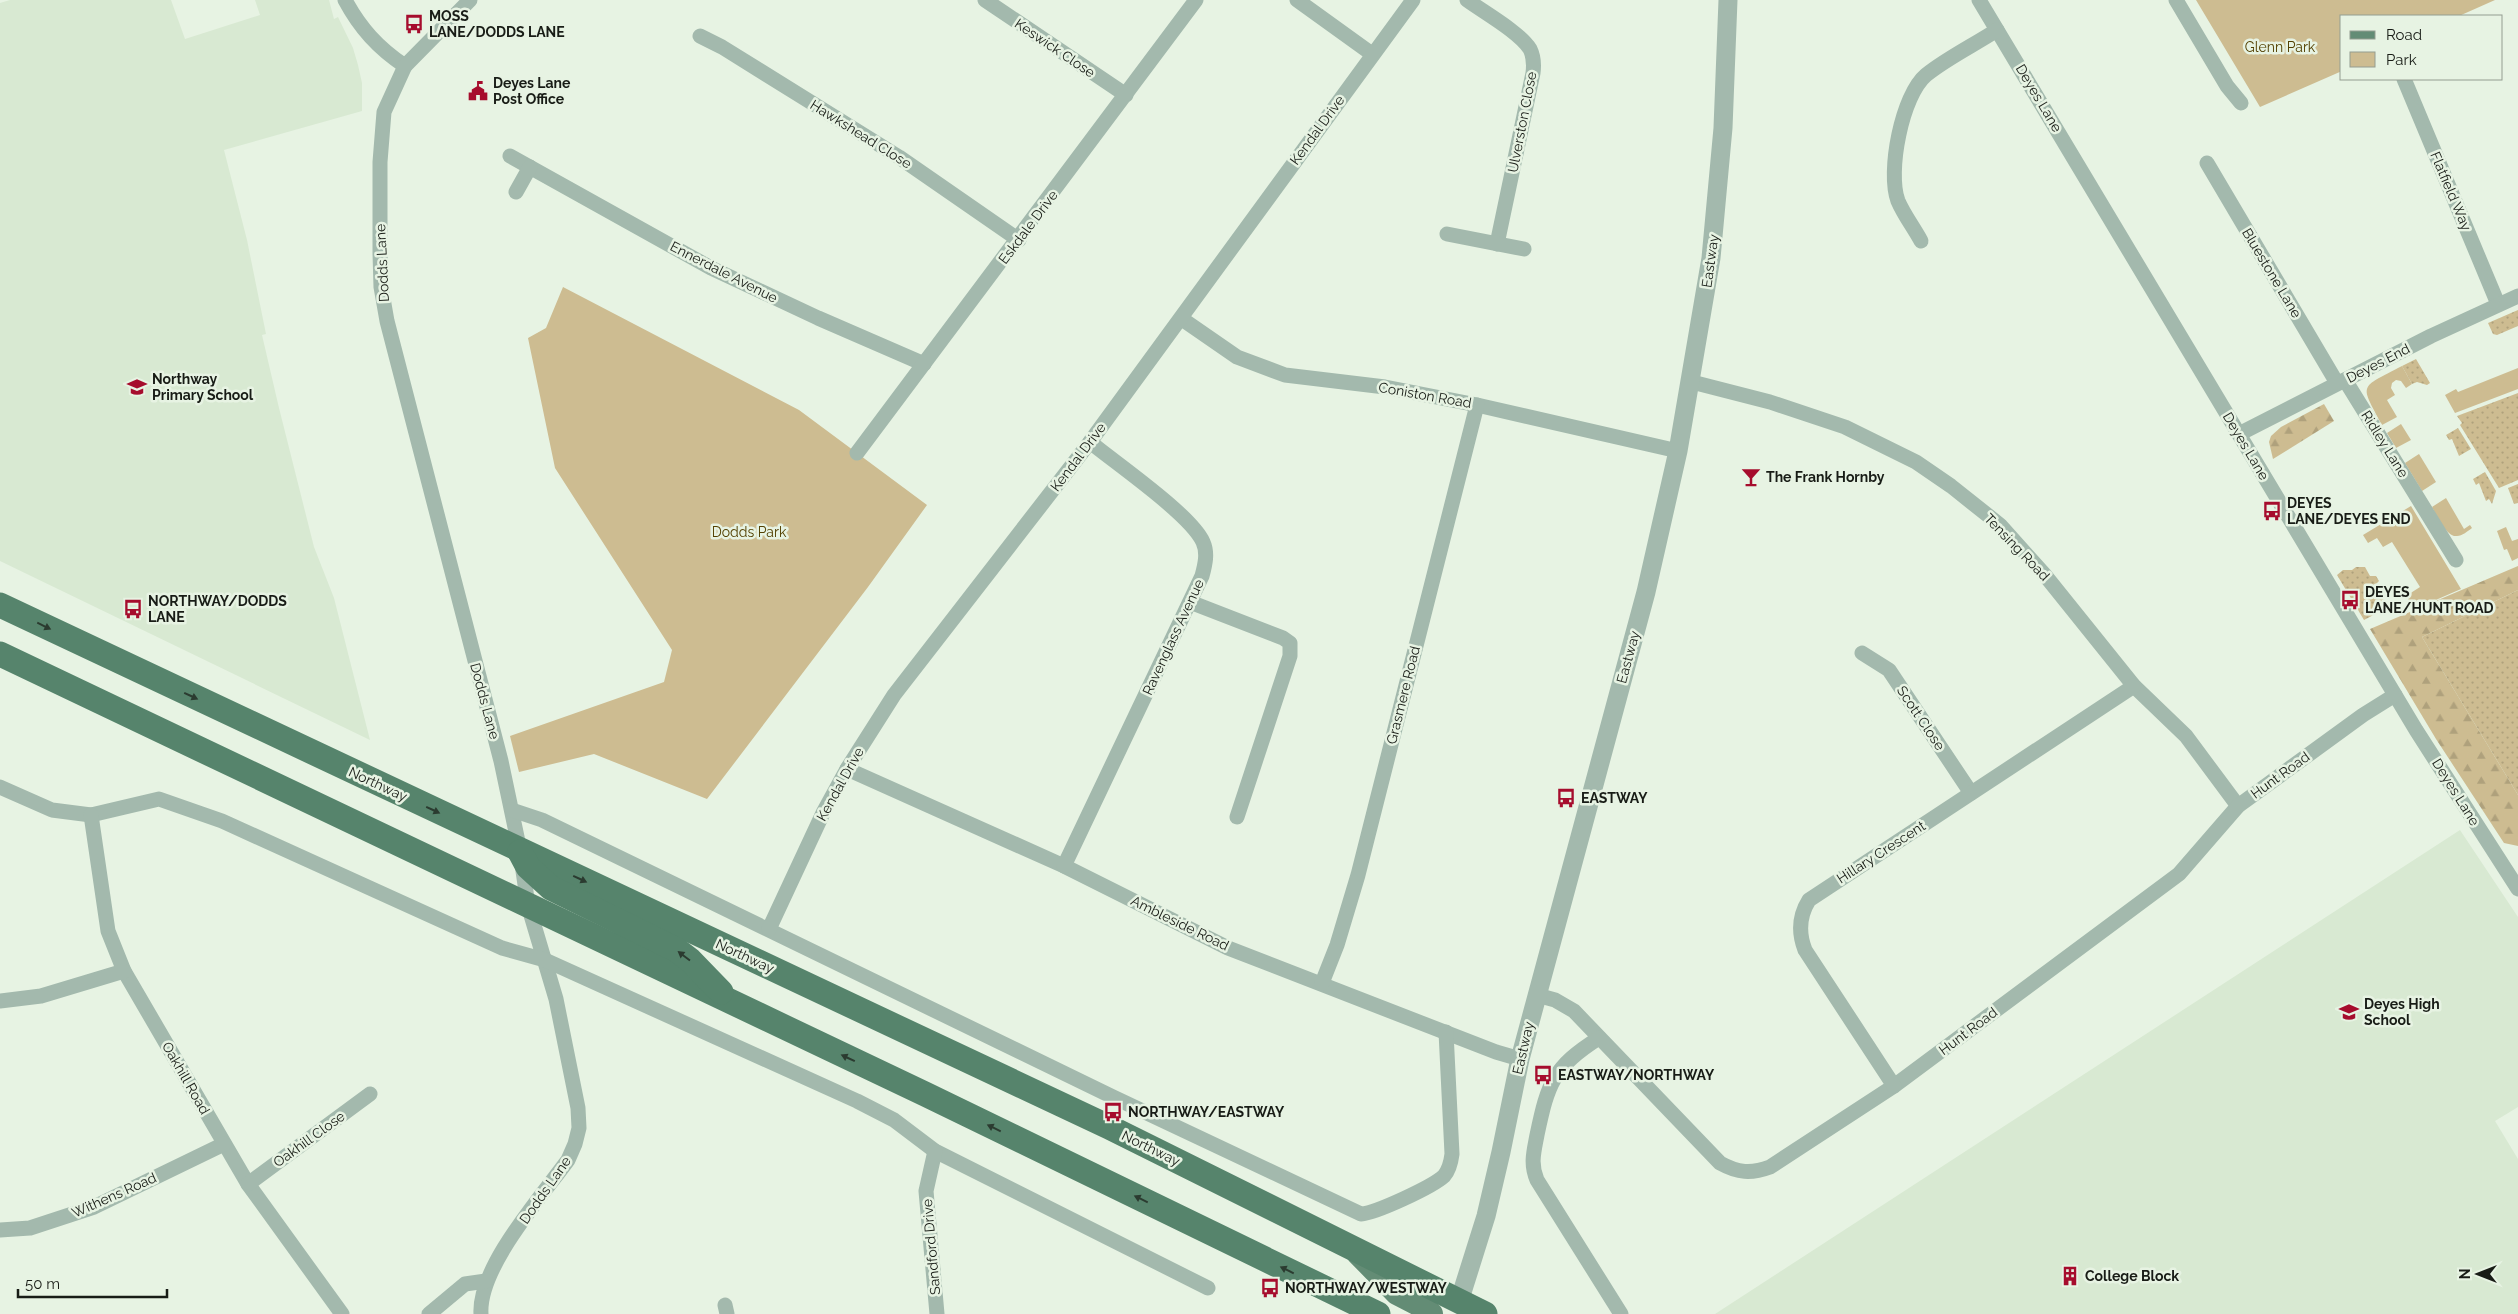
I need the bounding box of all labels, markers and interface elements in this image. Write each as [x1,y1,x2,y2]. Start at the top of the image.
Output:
place label: MOSS LANE/DODDS LANE [429,8,565,40]
bus stop icon: MOSS LANE/DODDS LANE [403,13,425,35]
street label: Keswick Close [1012,15,1098,81]
legend [2340,15,2503,80]
text: Road [2386,26,2422,44]
park label: Glenn Park [2245,39,2316,55]
text: Park [2386,51,2417,69]
street label: Deyes Lane [2013,61,2065,135]
street label: Ulverston Close [1504,70,1540,174]
place label: Deyes Lane Post Office [493,75,571,107]
public building icon: Deyes Lane Post Office [467,80,489,102]
street label: Kendal Drive [1287,92,1347,168]
street label: Hawkshead Close [807,96,915,172]
street label: Flatfield Way [2427,149,2475,233]
street label: Eskdale Drive [995,187,1061,267]
street label: Dodds Lane [372,224,392,302]
street label: Bluestone Lane [2239,225,2305,321]
street label: Eastway [1698,233,1722,289]
street label: Ennerdale Avenue [668,238,780,306]
street label: Deyes End [2344,340,2412,386]
place label: Northway Primary School [152,371,254,403]
school or university icon: Northway Primary School [126,376,148,398]
street label: Coniston Road [1377,379,1473,411]
street label: Ridley Lane [2358,408,2412,480]
street label: Deyes Lane [2220,409,2272,483]
street label: Kendal Drive [1047,420,1109,494]
bar icon: The Frank Hornby [1740,466,1762,488]
place label: The Frank Hornby [1766,469,1885,485]
place label: DEYES LANE/DEYES END [2287,495,2411,527]
bus stop icon: DEYES LANE/DEYES END [2261,500,2283,522]
street label: Tensing Road [1981,510,2053,584]
park label: Dodds Park [712,524,787,540]
street label: Ravenglass Avenue [1139,577,1207,697]
place label: DEYES LANE/HUNT ROAD [2365,584,2494,616]
bus stop icon: DEYES LANE/HUNT ROAD [2339,589,2361,611]
place label: NORTHWAY/DODDS LANE [148,593,287,625]
bus stop icon: NORTHWAY/DODDS LANE [122,598,144,620]
one-way arrow [37,622,51,630]
street label: Eastway [1613,629,1643,685]
street label: Grasmere Road [1383,644,1423,746]
street label: Dodds Lane [467,661,503,741]
street label: Scott Close [1894,683,1948,753]
one-way arrow [184,692,198,700]
street label: Kendal Drive [813,744,867,824]
street label: Hunt Road [2248,748,2312,802]
street label: Deyes Lane [2429,756,2483,828]
street label: Northway [346,763,410,805]
bus stop icon: EASTWAY [1555,787,1577,809]
place label: EASTWAY [1581,790,1648,806]
one-way arrow [426,806,440,814]
street label: Hillary Crescent [1834,817,1928,887]
one-way arrow [573,875,587,883]
street label: Ambleside Road [1128,892,1232,954]
street label: Northway [713,935,777,977]
one-way arrow [678,951,691,962]
place label: Deyes High School [2364,996,2440,1028]
school or university icon: Deyes High School [2338,1001,2360,1023]
street label: Hunt Road [1936,1004,2000,1058]
street label: Eastway [1509,1020,1537,1076]
street label: Oakhill Road [159,1039,213,1117]
one-way arrow [841,1054,855,1062]
bus stop icon: EASTWAY/NORTHWAY [1532,1064,1554,1086]
place label: EASTWAY/NORTHWAY [1558,1067,1715,1083]
bus stop icon: NORTHWAY/EASTWAY [1102,1101,1124,1123]
place label: NORTHWAY/EASTWAY [1128,1104,1285,1120]
street label: Oakhill Close [270,1108,348,1170]
one-way arrow [987,1124,1002,1132]
street label: Northway [1119,1127,1183,1169]
street label: Dodds Lane [516,1153,574,1227]
street label: Withens Road [69,1169,159,1221]
one-way arrow [1134,1195,1148,1203]
street label: Sandford Drive [919,1198,943,1296]
north arrow [2453,1249,2503,1299]
building icon: College Block [2059,1265,2081,1287]
scale bar [18,1266,166,1298]
one-way arrow [1280,1266,1294,1274]
place label: College Block [2085,1268,2179,1284]
text: N [2457,1269,2473,1279]
text: 50 m [25,1275,60,1293]
bus stop icon: NORTHWAY/WESTWAY [1259,1277,1281,1299]
place label: NORTHWAY/WESTWAY [1285,1280,1448,1296]

